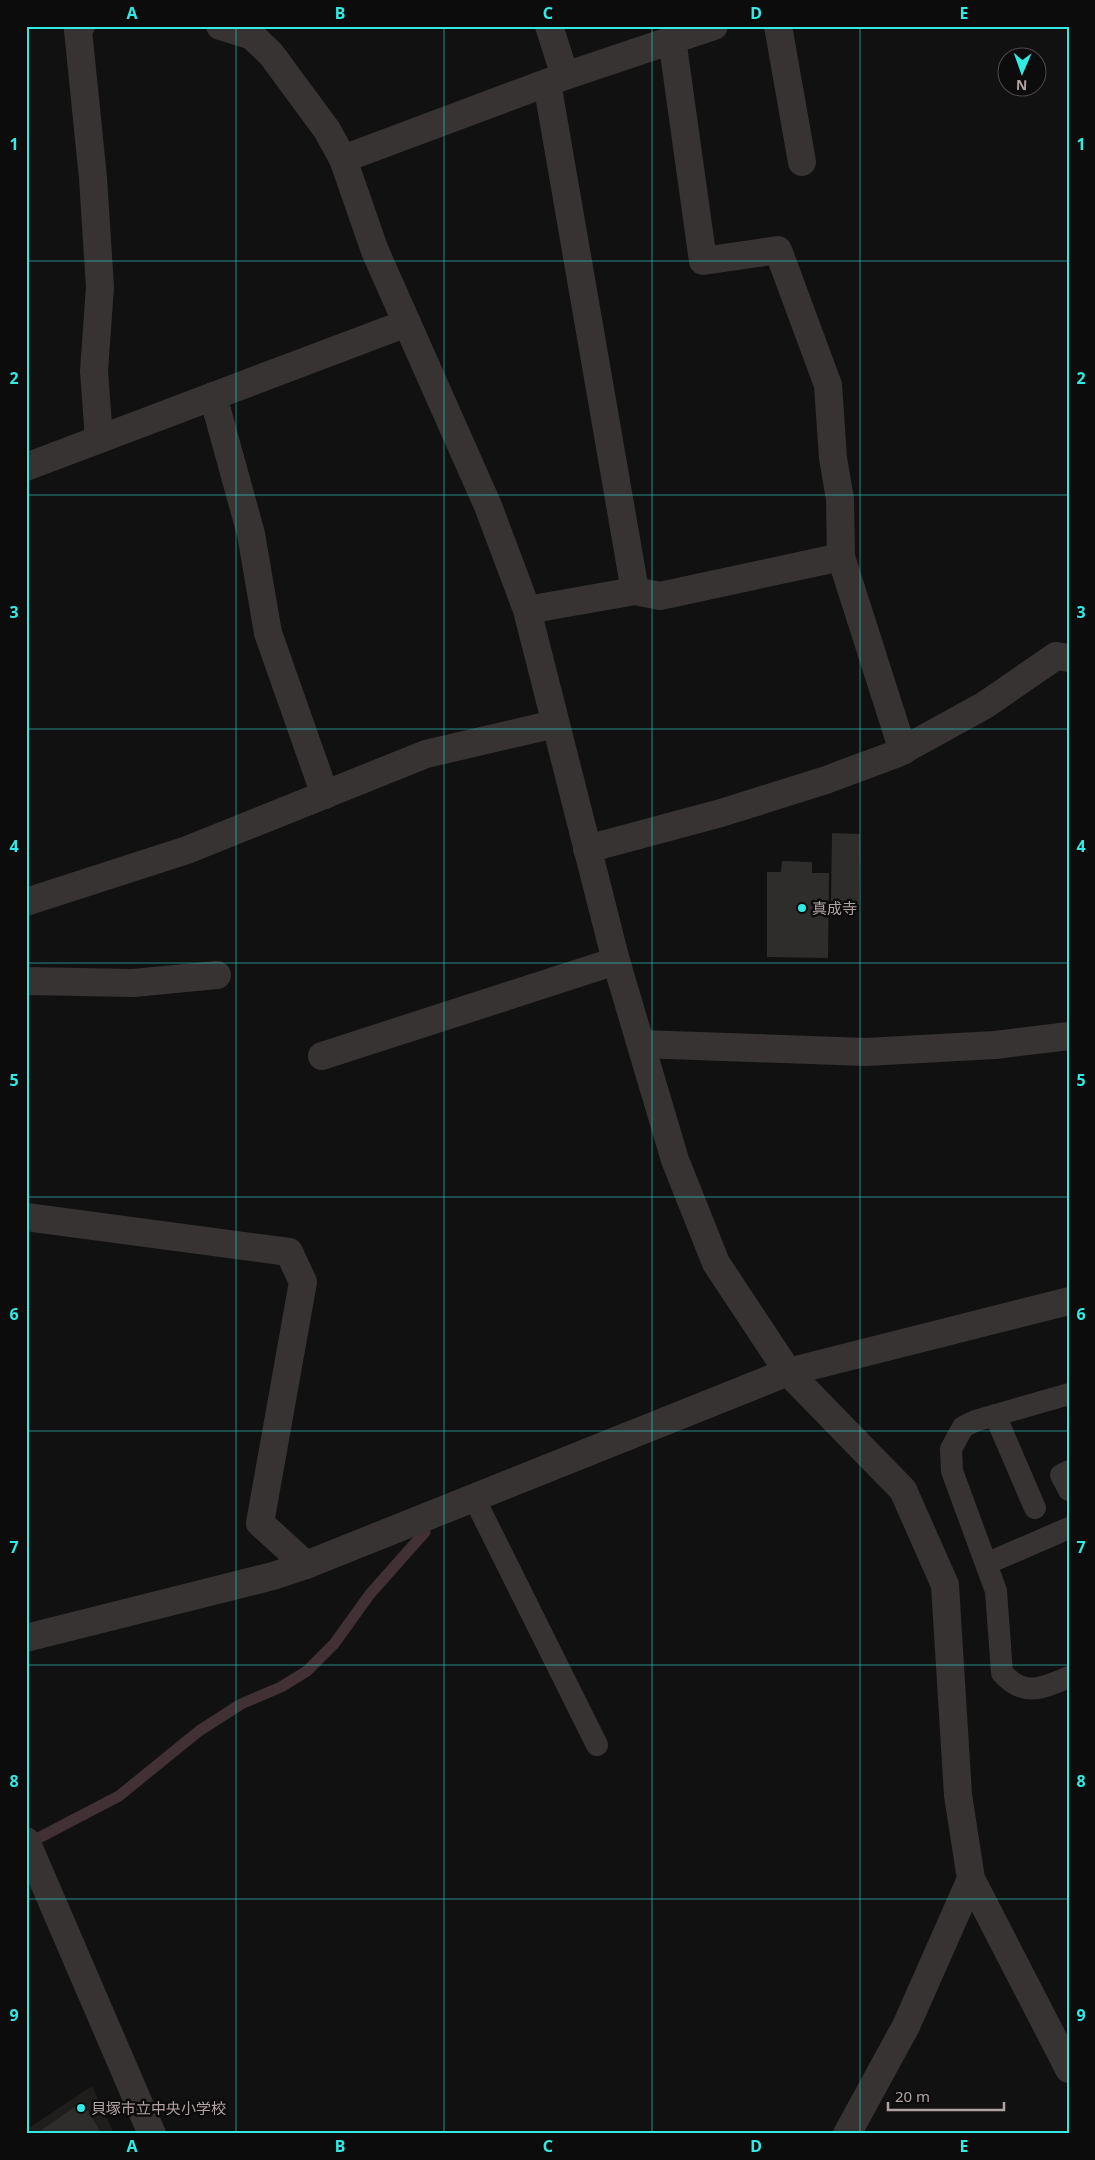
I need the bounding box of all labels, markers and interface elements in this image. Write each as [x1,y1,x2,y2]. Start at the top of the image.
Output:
text: A [126,2,138,24]
text: B [335,2,345,24]
text: C [543,2,553,24]
text: D [750,2,762,24]
text: E [960,2,969,24]
north arrow [998,48,1048,98]
text: N [1016,76,1028,95]
text: 1 [9,133,19,155]
text: 1 [1076,133,1086,155]
text: 2 [9,367,19,389]
text: 2 [1076,367,1086,389]
text: 3 [9,601,19,623]
text: 3 [1076,601,1086,623]
text: 4 [9,835,19,857]
text: 4 [1076,835,1086,857]
place label: 真成寺 [812,898,857,918]
marker: 真成寺 [796,902,808,914]
text: 5 [9,1069,19,1091]
text: 5 [1076,1069,1086,1091]
text: 6 [9,1303,19,1325]
text: 6 [1076,1303,1086,1325]
text: 7 [9,1536,19,1558]
text: 7 [1076,1536,1086,1558]
text: 8 [9,1770,19,1792]
text: 8 [1076,1770,1086,1792]
text: 9 [9,2004,19,2026]
text: 9 [1076,2004,1086,2026]
scale bar [888,2080,1004,2112]
text: 20 m [895,2086,930,2106]
place label: 貝塚市立中央小学校 [91,2098,226,2118]
marker: 貝塚市立中央小学校 [75,2102,87,2114]
text: A [126,2135,138,2157]
text: B [335,2135,345,2157]
text: C [543,2135,553,2157]
text: D [750,2135,762,2157]
text: E [960,2135,969,2157]

